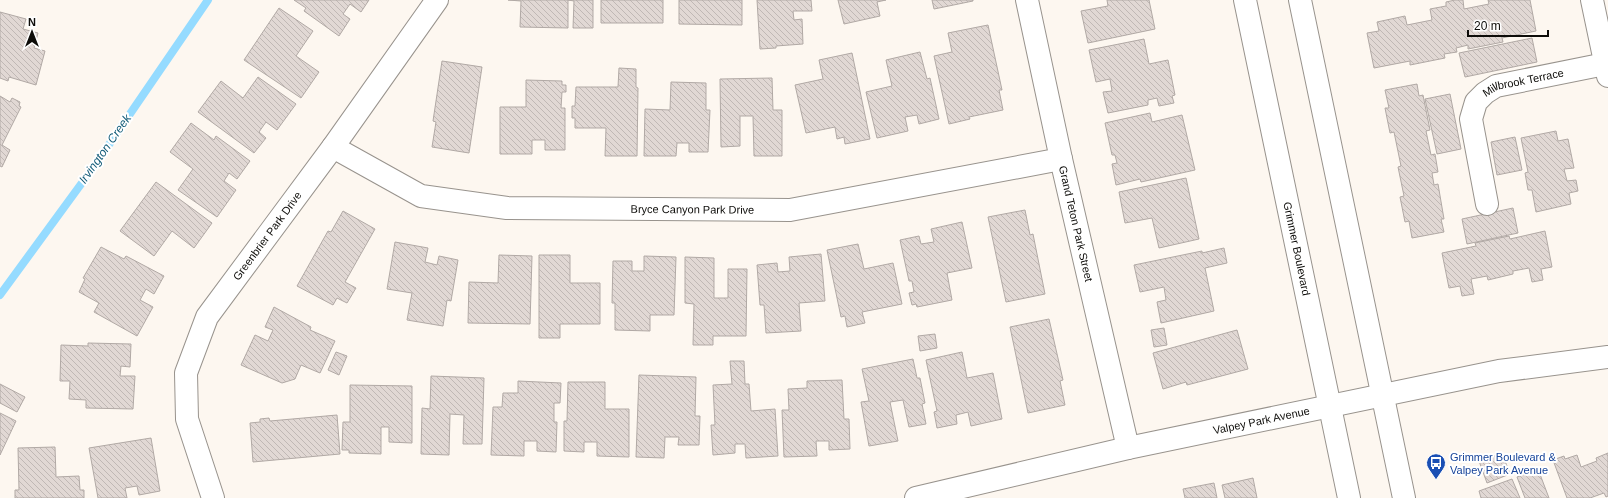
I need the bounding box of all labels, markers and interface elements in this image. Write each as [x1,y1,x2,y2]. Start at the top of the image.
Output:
north arrow [12,12,52,52]
scale bar [1468,12,1548,38]
text: N [28,16,36,28]
text: 20 m [1474,19,1501,33]
street label: Millbrook Terrace [1480,66,1565,99]
water label: Irvington Creek [76,111,135,186]
street label: Grand Teton Park Street [1057,165,1095,283]
street label: Greenbrier Park Drive [230,189,304,282]
street label: Grimmer Boulevard [1281,201,1313,297]
street label: Bryce Canyon Park Drive [631,203,754,216]
street label: Valpey Park Avenue [1212,404,1311,436]
place label: Grimmer Boulevard & Valpey Park Avenue [1450,451,1556,476]
bus stop icon: Grimmer Boulevard & Valpey Park Avenue [1425,452,1447,480]

